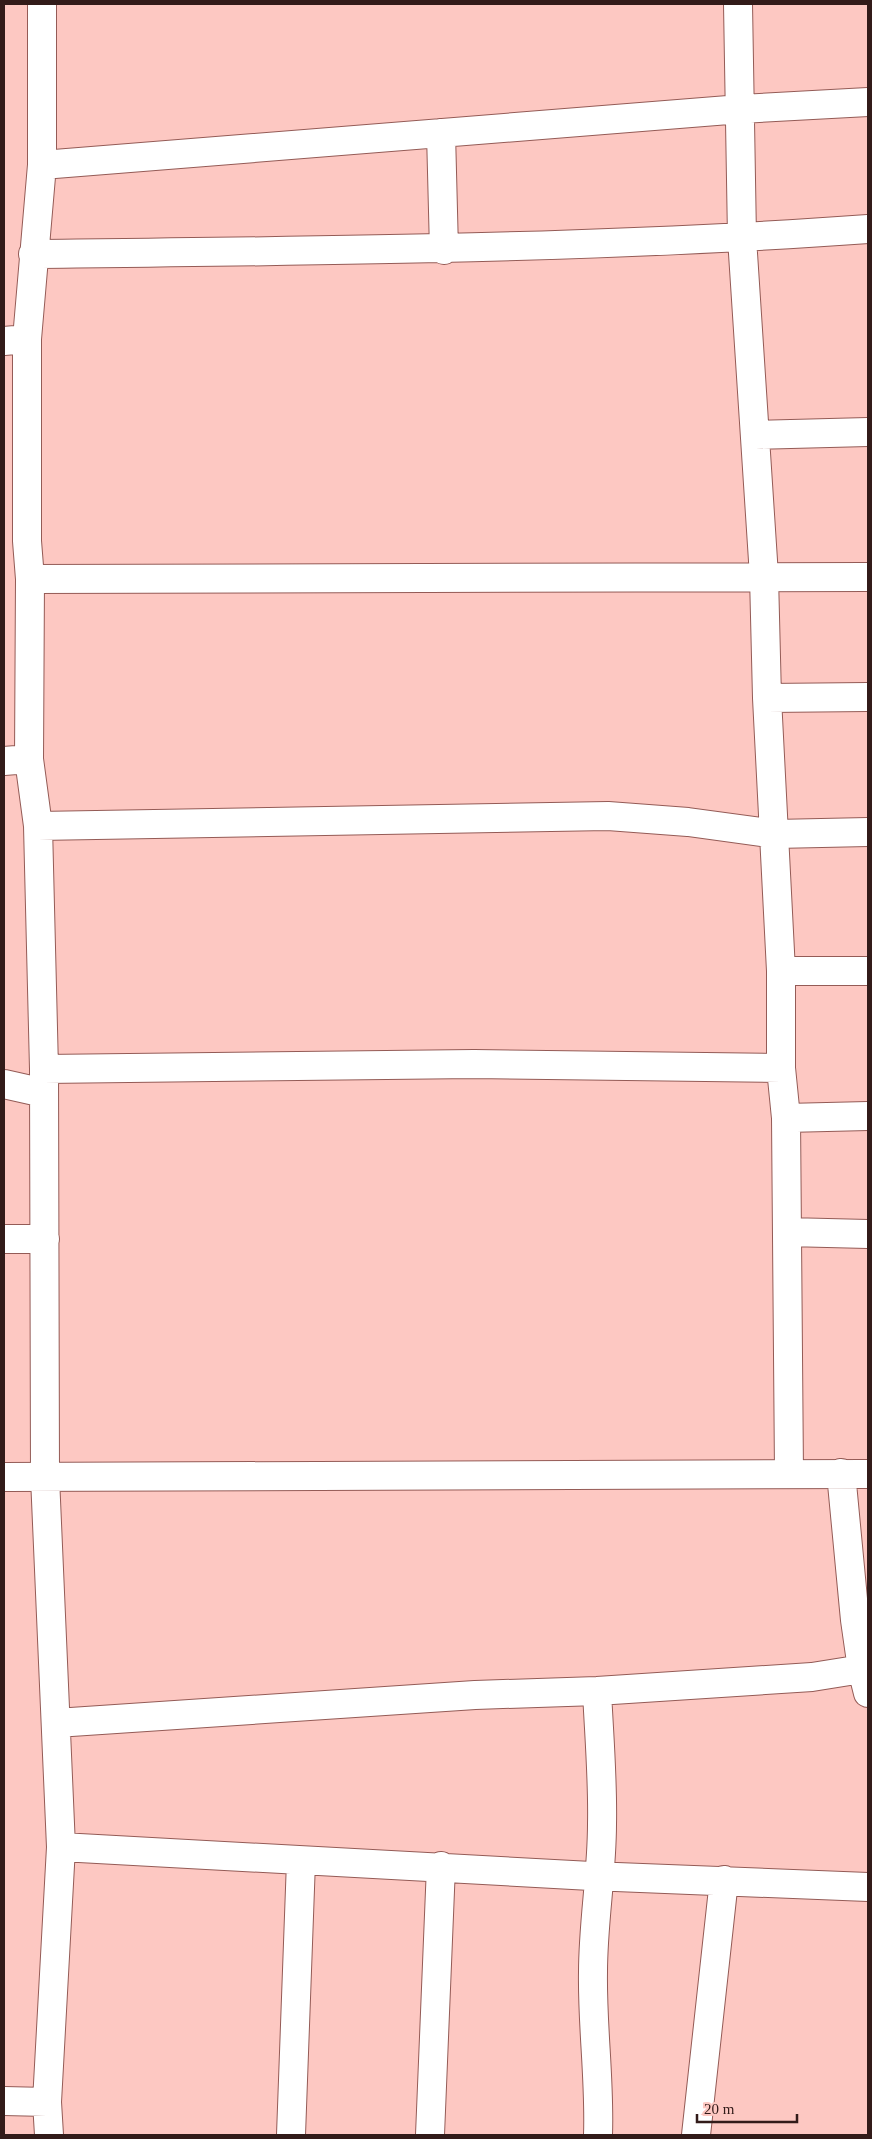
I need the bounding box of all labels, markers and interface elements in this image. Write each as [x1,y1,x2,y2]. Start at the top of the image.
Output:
scale bar [697,2092,797,2124]
text: 20 m [704,2101,735,2117]

